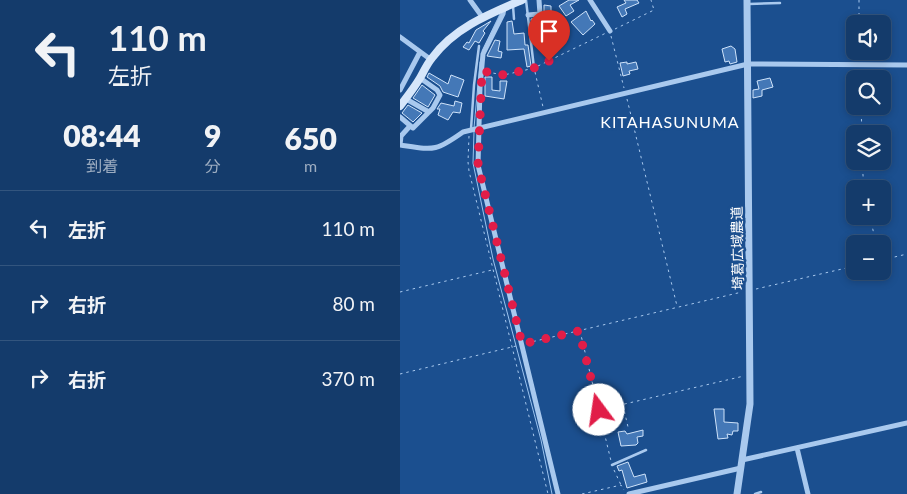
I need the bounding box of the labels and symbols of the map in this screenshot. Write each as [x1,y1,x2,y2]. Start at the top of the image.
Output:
pin [528,10,570,61]
district label: KITAHASUNUMA [600,112,740,131]
street label: 埼葛広域農道 [728,206,746,290]
position arrow [572,383,624,435]

